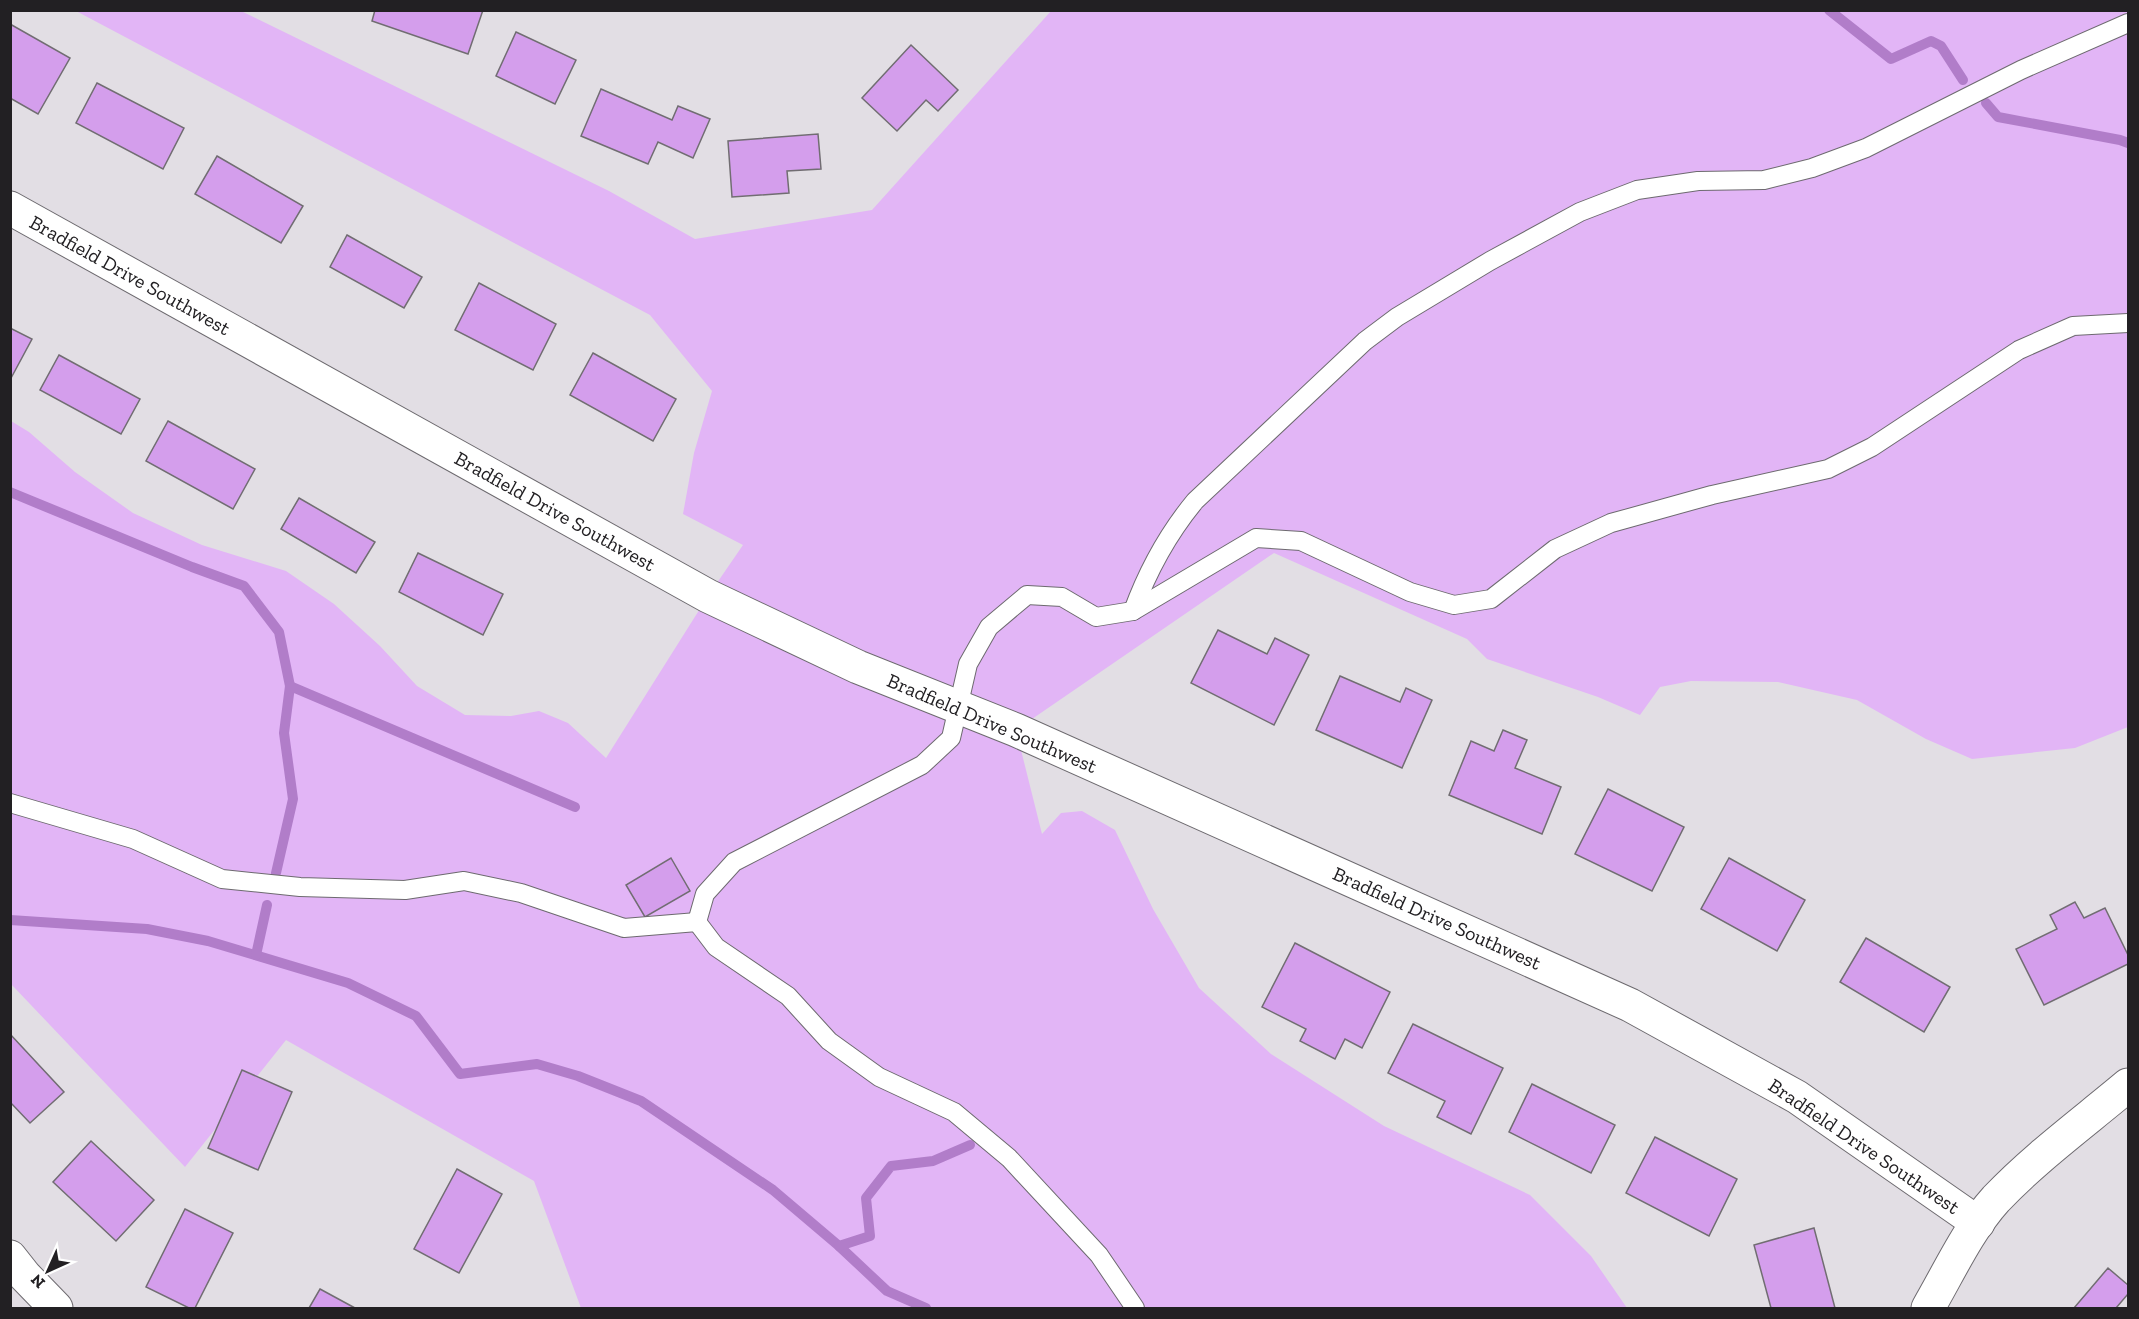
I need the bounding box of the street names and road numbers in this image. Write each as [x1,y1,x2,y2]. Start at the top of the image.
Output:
street label: Bradfield Drive Southwest [26,210,235,340]
street label: Bradfield Drive Southwest [451,446,660,576]
street label: Bradfield Drive Southwest [884,668,1101,778]
street label: Bradfield Drive Southwest [1329,861,1545,975]
street label: Bradfield Drive Southwest [1764,1073,1965,1219]

